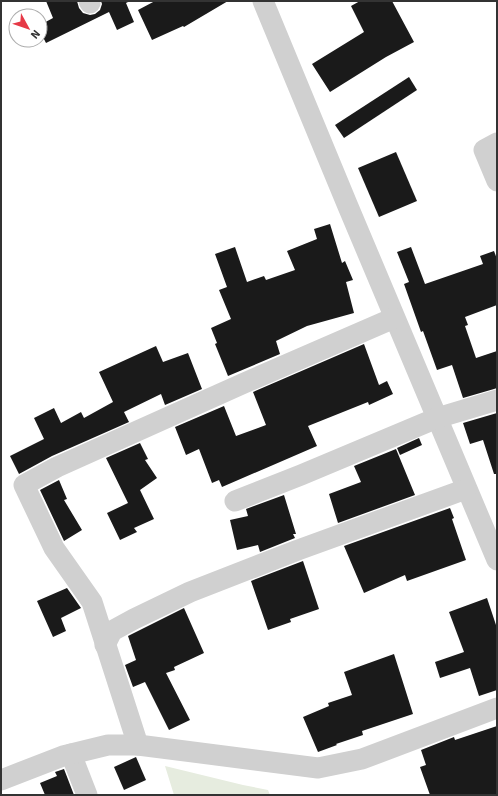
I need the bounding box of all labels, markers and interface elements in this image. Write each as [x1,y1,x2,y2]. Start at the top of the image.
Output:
north arrow [8,8,48,48]
text: N [28,27,43,41]

